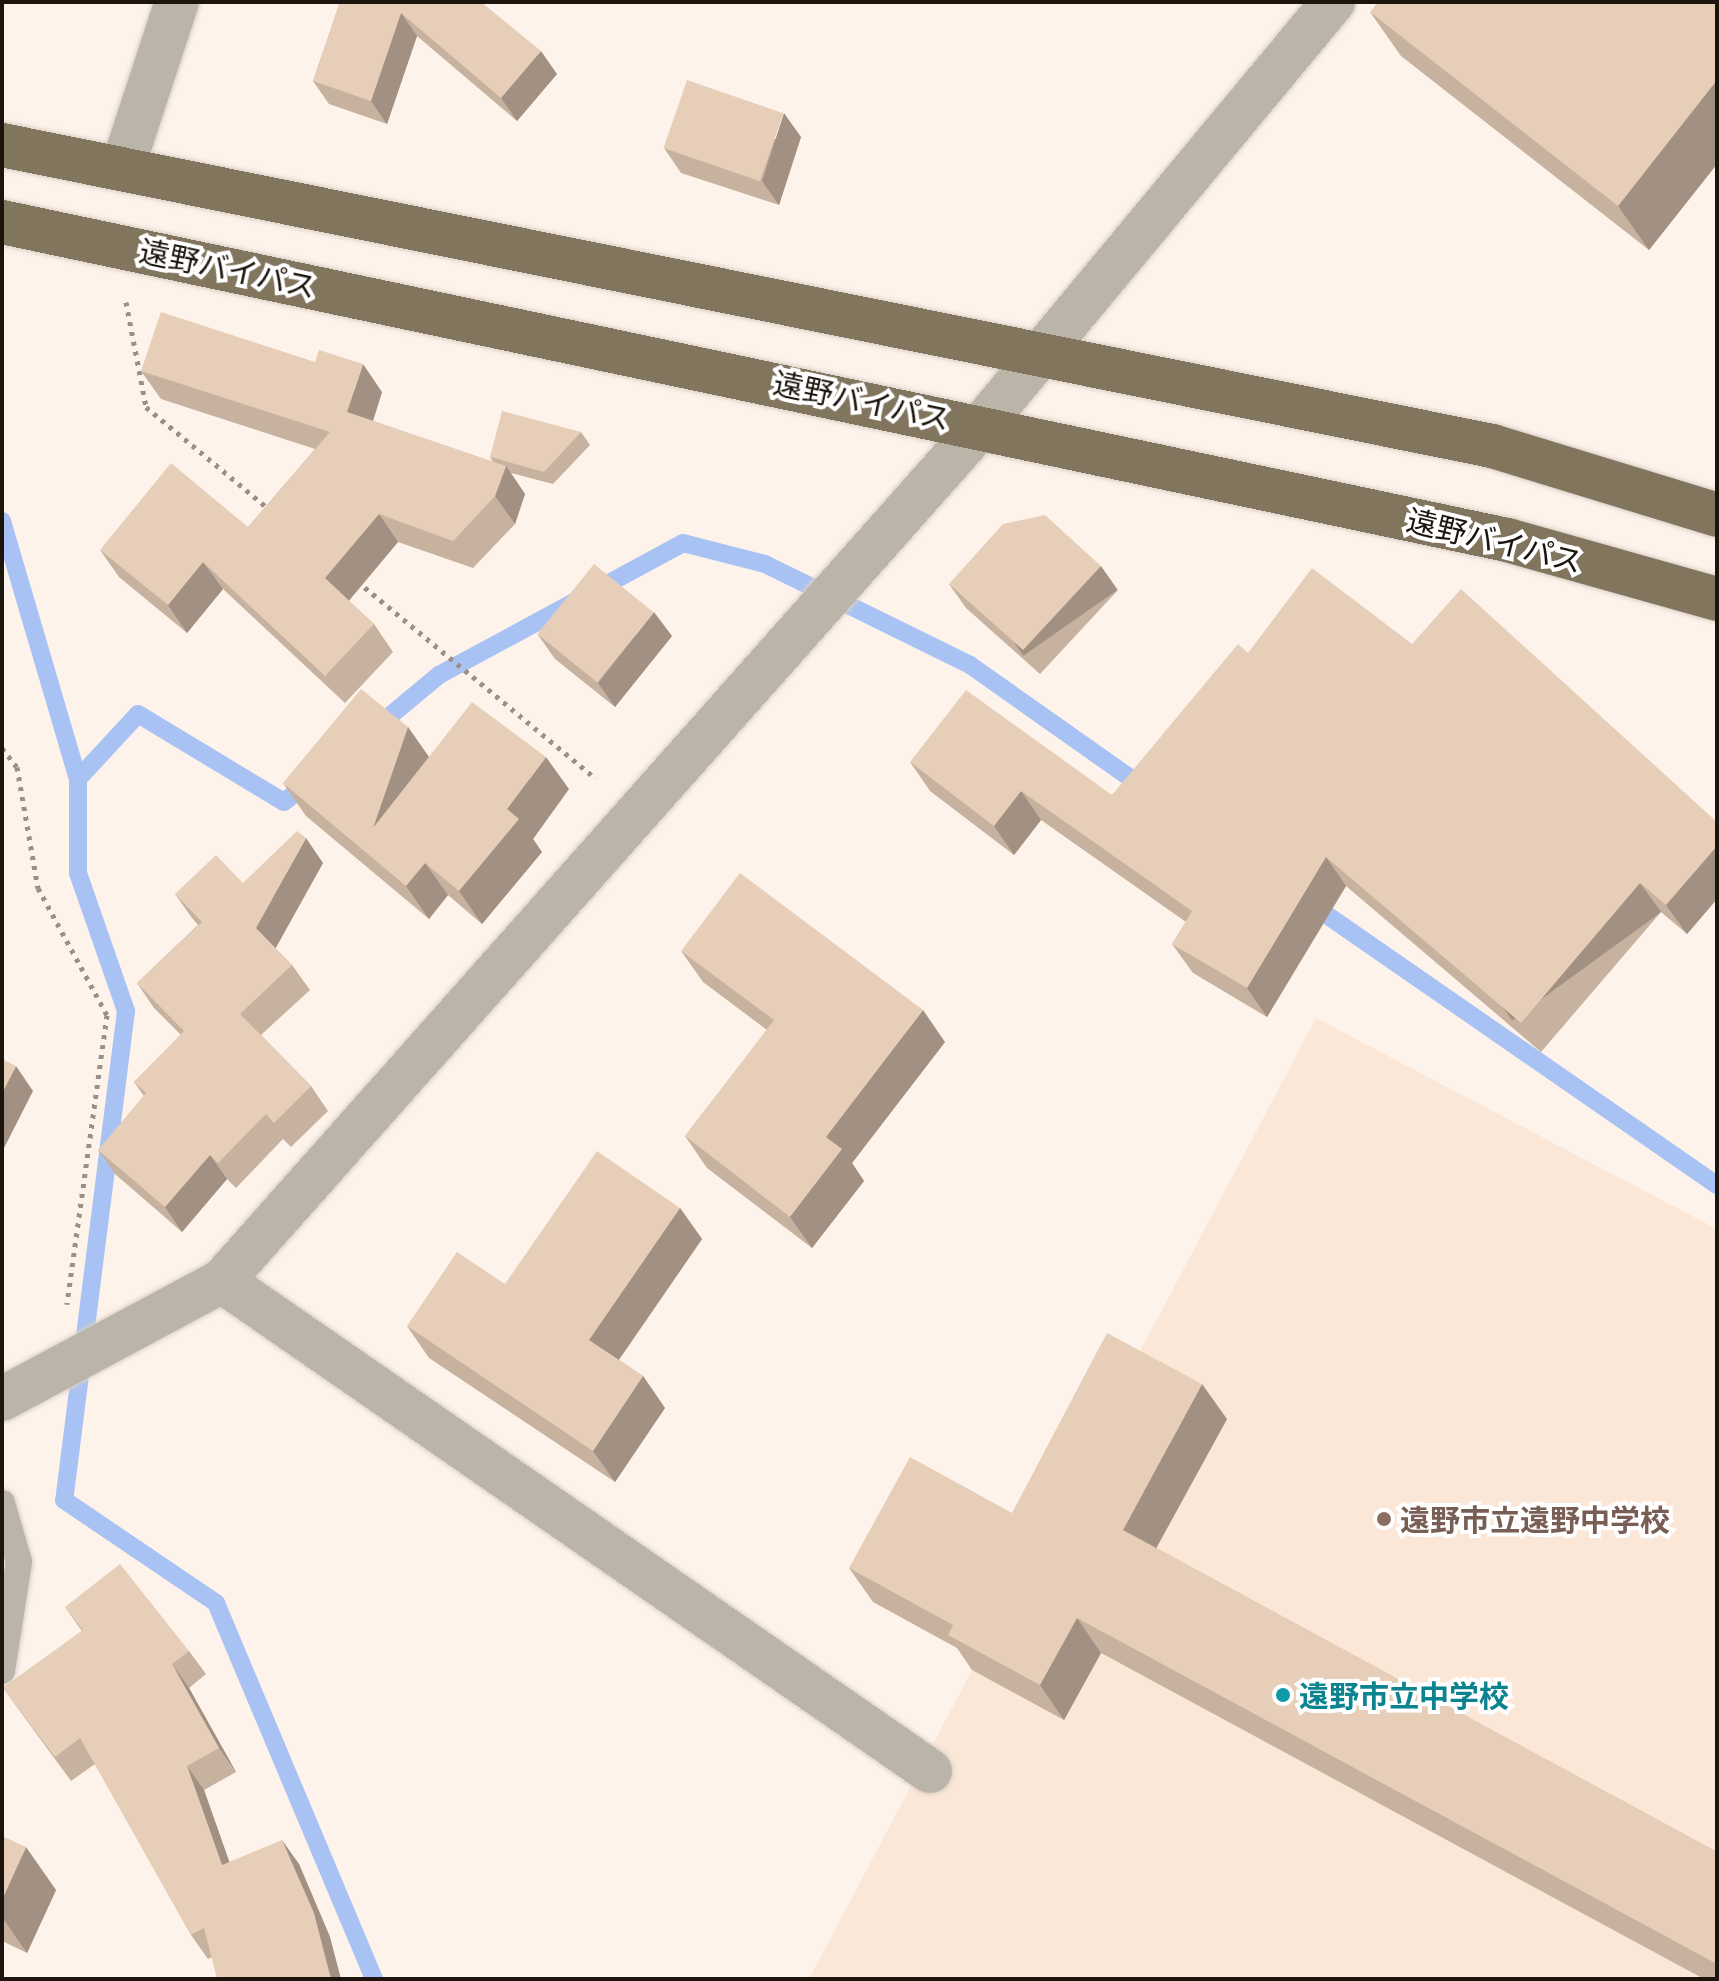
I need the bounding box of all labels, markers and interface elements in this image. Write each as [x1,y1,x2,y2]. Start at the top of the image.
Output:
street label: 遠野バイパス [136,232,320,304]
street label: 遠野バイパス [770,364,954,436]
street label: 遠野バイパス [1403,501,1587,579]
place label: 遠野市立遠野中学校 [1400,1501,1670,1537]
marker: 遠野市立遠野中学校 [1375,1510,1393,1528]
place label: 遠野市立中学校 [1299,1677,1509,1713]
marker: 遠野市立中学校 [1274,1686,1292,1704]

